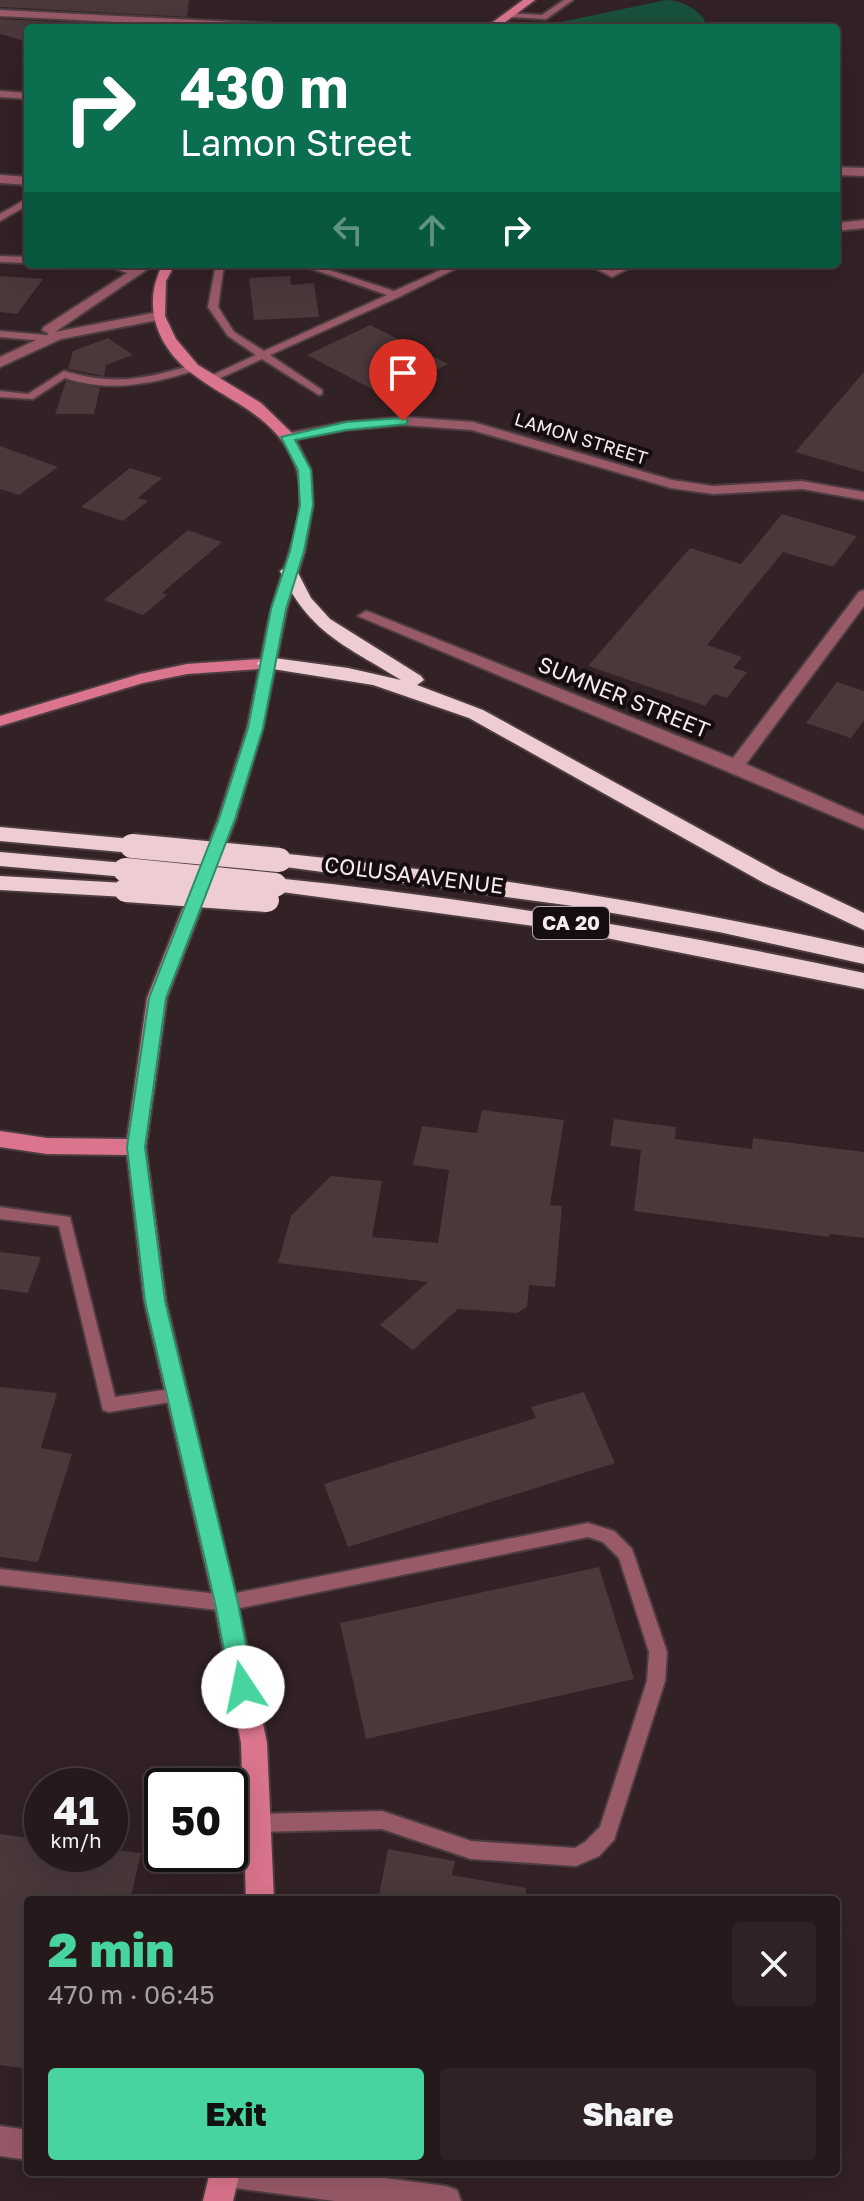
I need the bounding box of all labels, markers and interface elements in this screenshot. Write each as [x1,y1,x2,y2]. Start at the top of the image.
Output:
text: 430 m [180,53,349,120]
icon: right [48,56,152,160]
text: Lamon Street [180,121,412,164]
icon: left [326,208,370,252]
icon: ahead [410,208,454,252]
icon: right [494,208,538,252]
pin [369,339,437,421]
icon: arrive [381,351,425,395]
street label: LAMON STREET [512,407,650,469]
street label: SUMNER STREET [534,650,714,743]
street label: COLUSA AVENUE [323,850,505,899]
road number: CA 20 [533,907,609,939]
position arrow [201,1645,285,1729]
speed limit sign: 50 [144,1768,248,1872]
text: 41 [53,1786,99,1834]
text: km/h [51,1828,101,1852]
text: 2 min [48,1920,174,1978]
button: close [732,1922,816,2006]
text: 470 m · 06:45 [48,1979,215,2010]
button: Exit [48,2068,424,2160]
button: Share [440,2068,816,2160]

